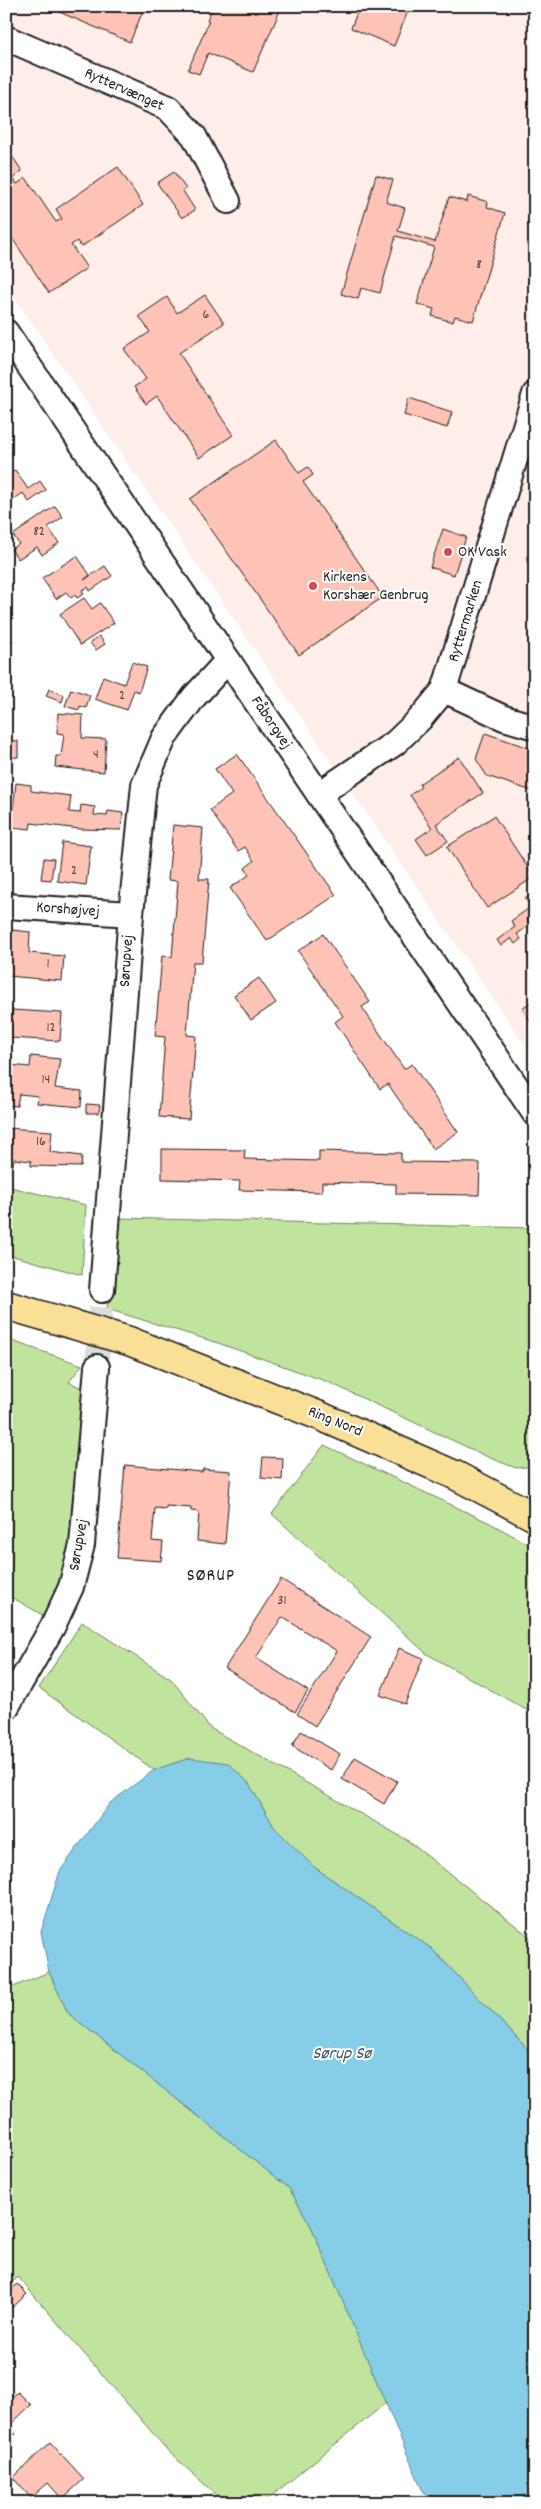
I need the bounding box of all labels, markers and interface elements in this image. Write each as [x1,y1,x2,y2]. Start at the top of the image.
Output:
street label: Ryttervænget [80,62,168,118]
house number: 8 [476,255,482,275]
house number: 6 [203,305,210,325]
house number: 82 [33,522,45,542]
place label: OK Vask [458,541,507,564]
marker: OK Vask [442,546,454,558]
place label: Kirkens Korshær Genbrug [323,566,429,607]
street label: Ryttermarken [443,577,489,665]
marker: Kirkens Korshær Genbrug [307,580,319,592]
house number: 2 [119,686,125,706]
street label: Fåborgvej [245,692,297,754]
house number: 4 [93,745,99,765]
house number: 2 [71,861,77,881]
street label: Korshøjvej [35,896,101,924]
street label: Sørupvej [114,934,140,988]
house number: 1 [46,954,50,974]
house number: 12 [46,1018,56,1038]
house number: 14 [42,1070,50,1090]
house number: 16 [36,1132,46,1152]
street label: Ring Nord [304,1401,366,1443]
street label: Sørupvej [63,1517,95,1573]
district label: SØRUP [187,1564,235,1589]
house number: 31 [277,1591,287,1611]
water label: Sørup Sø [313,2042,373,2067]

